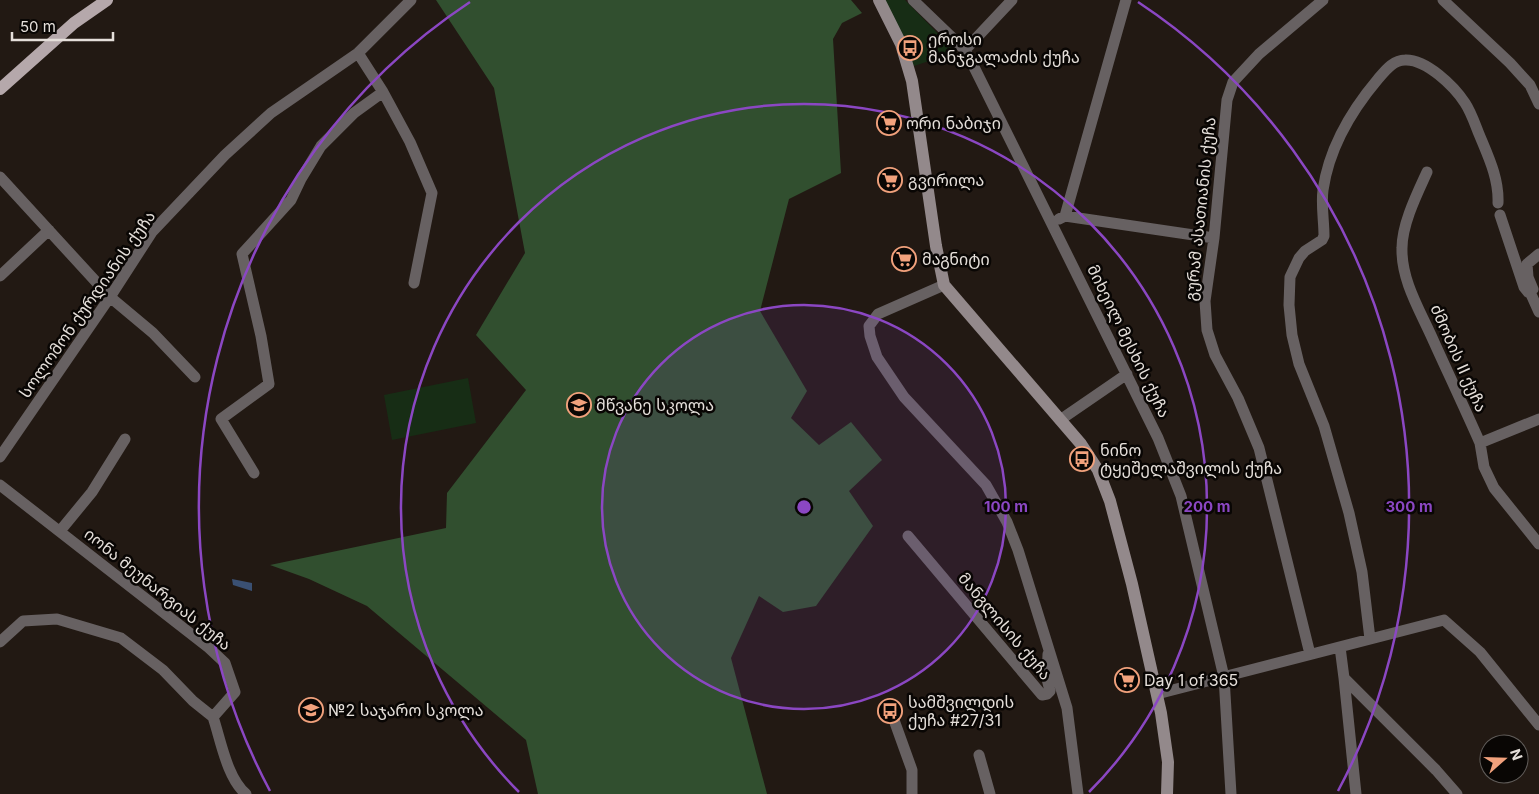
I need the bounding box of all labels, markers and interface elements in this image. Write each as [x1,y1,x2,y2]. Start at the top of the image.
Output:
scale bar [12,10,114,42]
text: 50 m [20,17,56,36]
place label: ეროსი მანჯგალაძის ქუჩა [928,29,1080,68]
bus stop icon: ეროსი მანჯგალაძის ქუჩა [897,35,923,61]
supermarket icon: ორი ნაბიჯი [876,110,902,136]
place label: ორი ნაბიჯი [906,113,1001,133]
street label: გურამ ასათიანის ქუჩა [1180,116,1220,302]
supermarket icon: გვირილა [877,167,903,193]
place label: გვირილა [908,170,984,191]
street label: სოლომონ ქურდიანის ქუჩა [15,207,160,402]
supermarket icon: მაგნიტი [891,246,917,272]
place label: მაგნიტი [922,249,990,269]
street label: მიხეილ მესხის ქუჩა [1082,261,1175,421]
street label: ძმობის II ქუჩა [1426,301,1492,415]
school or university icon: მწვანე სკოლა [566,392,592,418]
place label: მწვანე სკოლა [596,395,714,416]
place label: ნინო ტყეშელაშვილის ქუჩა [1100,440,1282,479]
bus stop icon: ნინო ტყეშელაშვილის ქუჩა [1069,446,1095,472]
text: 100 m [984,497,1028,516]
text: 200 m [1184,497,1230,516]
text: 300 m [1385,497,1433,516]
centre of rings [795,498,813,516]
street label: იონა მეუნარგიას ქუჩა [81,524,235,654]
street label: მანგლისის ქუჩა [954,568,1056,684]
supermarket icon: Day 1 of 365 [1114,667,1140,693]
place label: Day 1 of 365 [1144,670,1238,690]
place label: სამშვილდის ქუჩა #27/31 [908,692,1014,730]
school or university icon: №2 საჯარო სკოლა [298,697,324,723]
bus stop icon: სამშვილდის ქუჩა #27/31 [877,698,903,724]
place label: №2 საჯარო სკოლა [328,700,484,721]
north arrow [1479,734,1529,784]
text: N [1507,746,1526,762]

